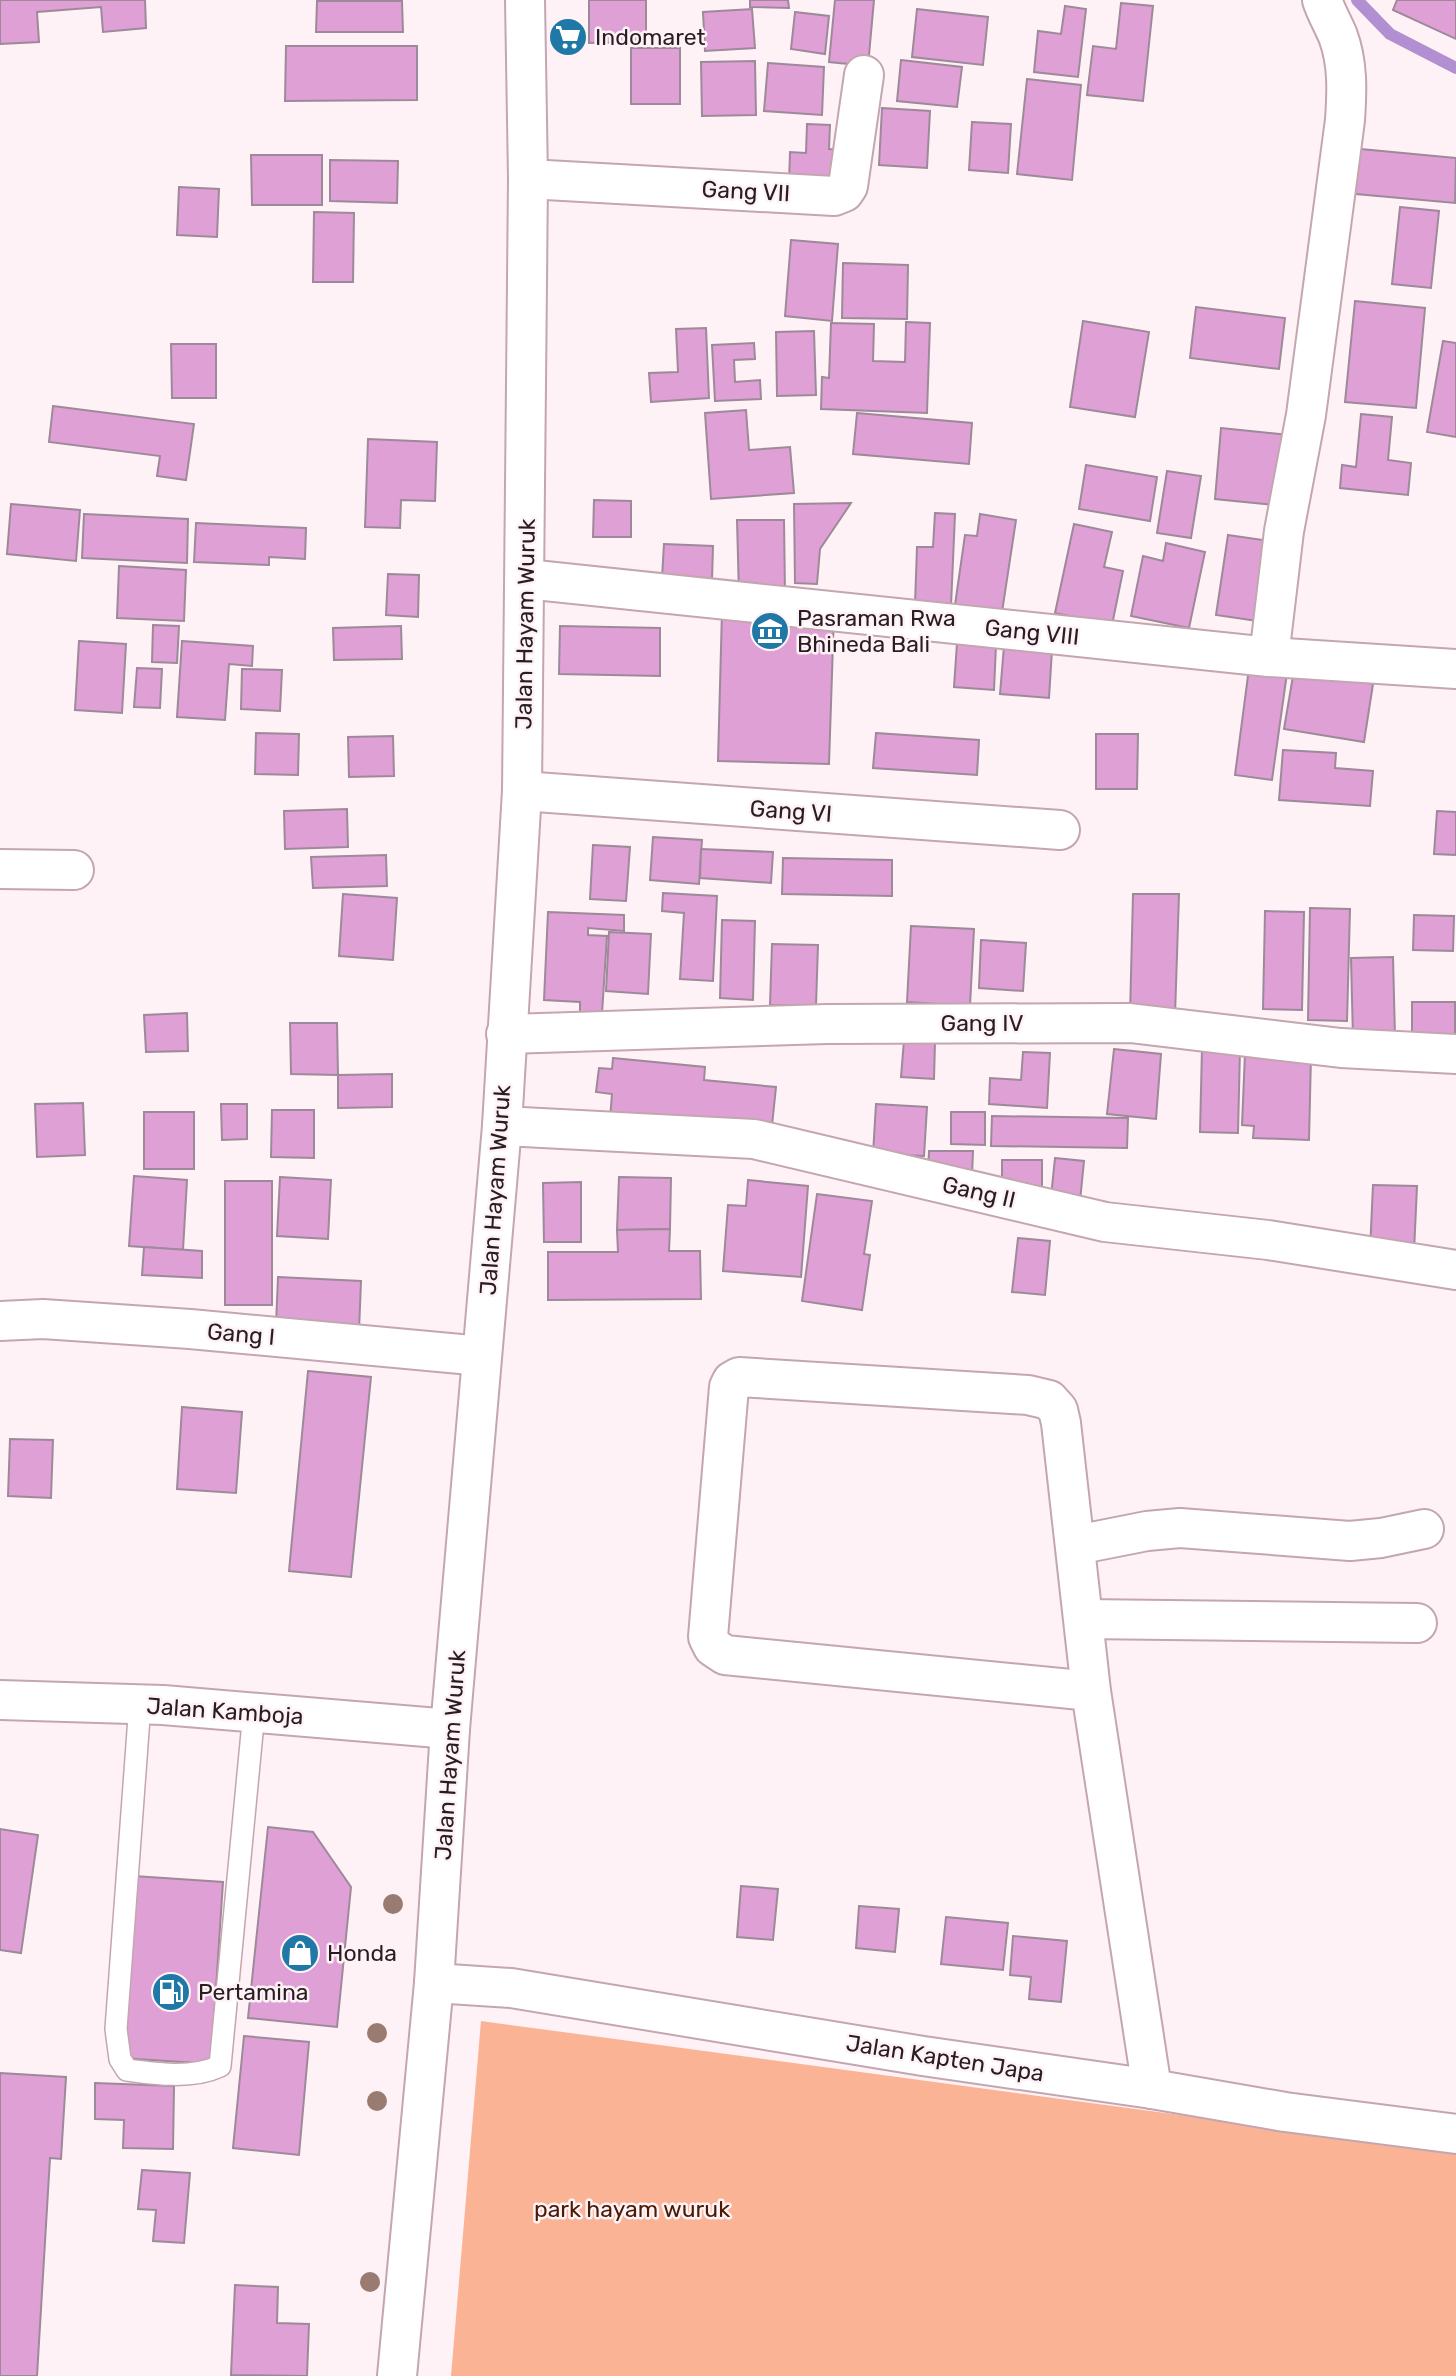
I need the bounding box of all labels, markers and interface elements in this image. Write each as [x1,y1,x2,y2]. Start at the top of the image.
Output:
supermarket icon: Indomaret [547,16,589,58]
place label: Indomaret [595,23,706,51]
street label: Gang VII [701,175,791,207]
street label: Jalan Hayam Wuruk [509,518,541,730]
place label: Pasraman Rwa Bhineda Bali [797,604,956,658]
museum icon: Pasraman Rwa Bhineda Bali [749,610,791,652]
street label: Gang VIII [983,613,1081,651]
street label: Gang VI [749,794,833,828]
street label: Gang IV [940,1009,1024,1037]
street label: Jalan Hayam Wuruk [474,1084,516,1296]
street label: Gang II [940,1170,1018,1214]
street label: Gang I [206,1317,276,1351]
street label: Jalan Hayam Wuruk [429,1649,471,1861]
street label: Jalan Kamboja [146,1692,304,1730]
shop icon: Honda [279,1932,321,1974]
place label: Honda [327,1939,397,1967]
fuel station icon: Pertamina [150,1971,192,2013]
place label: Pertamina [198,1978,309,2006]
street label: Jalan Kapten Japa [844,2029,1046,2087]
park label: park hayam wuruk [534,2195,730,2223]

